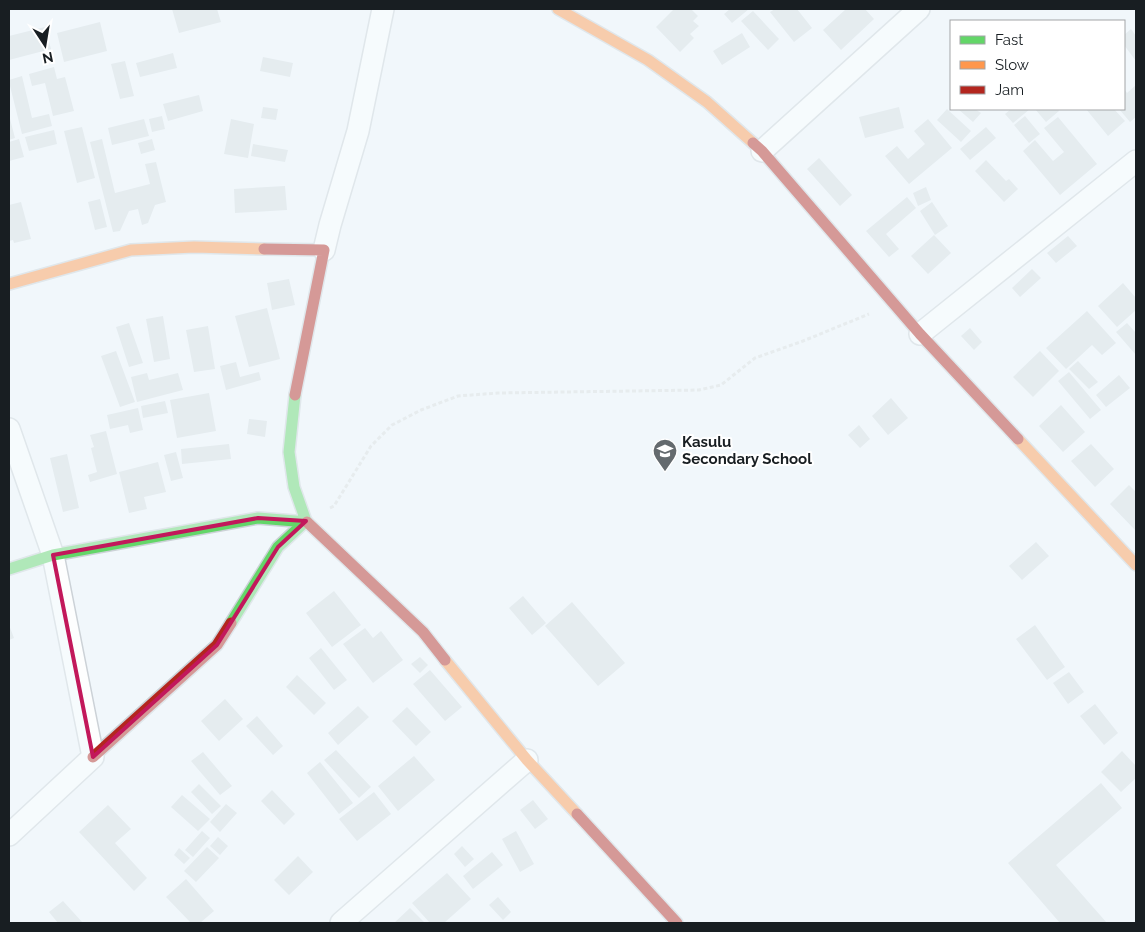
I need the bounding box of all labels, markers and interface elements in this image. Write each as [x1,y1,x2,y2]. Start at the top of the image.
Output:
north arrow [20,20,70,70]
legend [950,20,1125,110]
text: Fast [995,31,1023,49]
text: N [41,49,55,67]
text: Slow [995,56,1029,74]
text: Jam [995,81,1024,99]
place label: Kasulu Secondary School [682,433,812,468]
school or university icon: Kasulu Secondary School [652,438,678,472]

